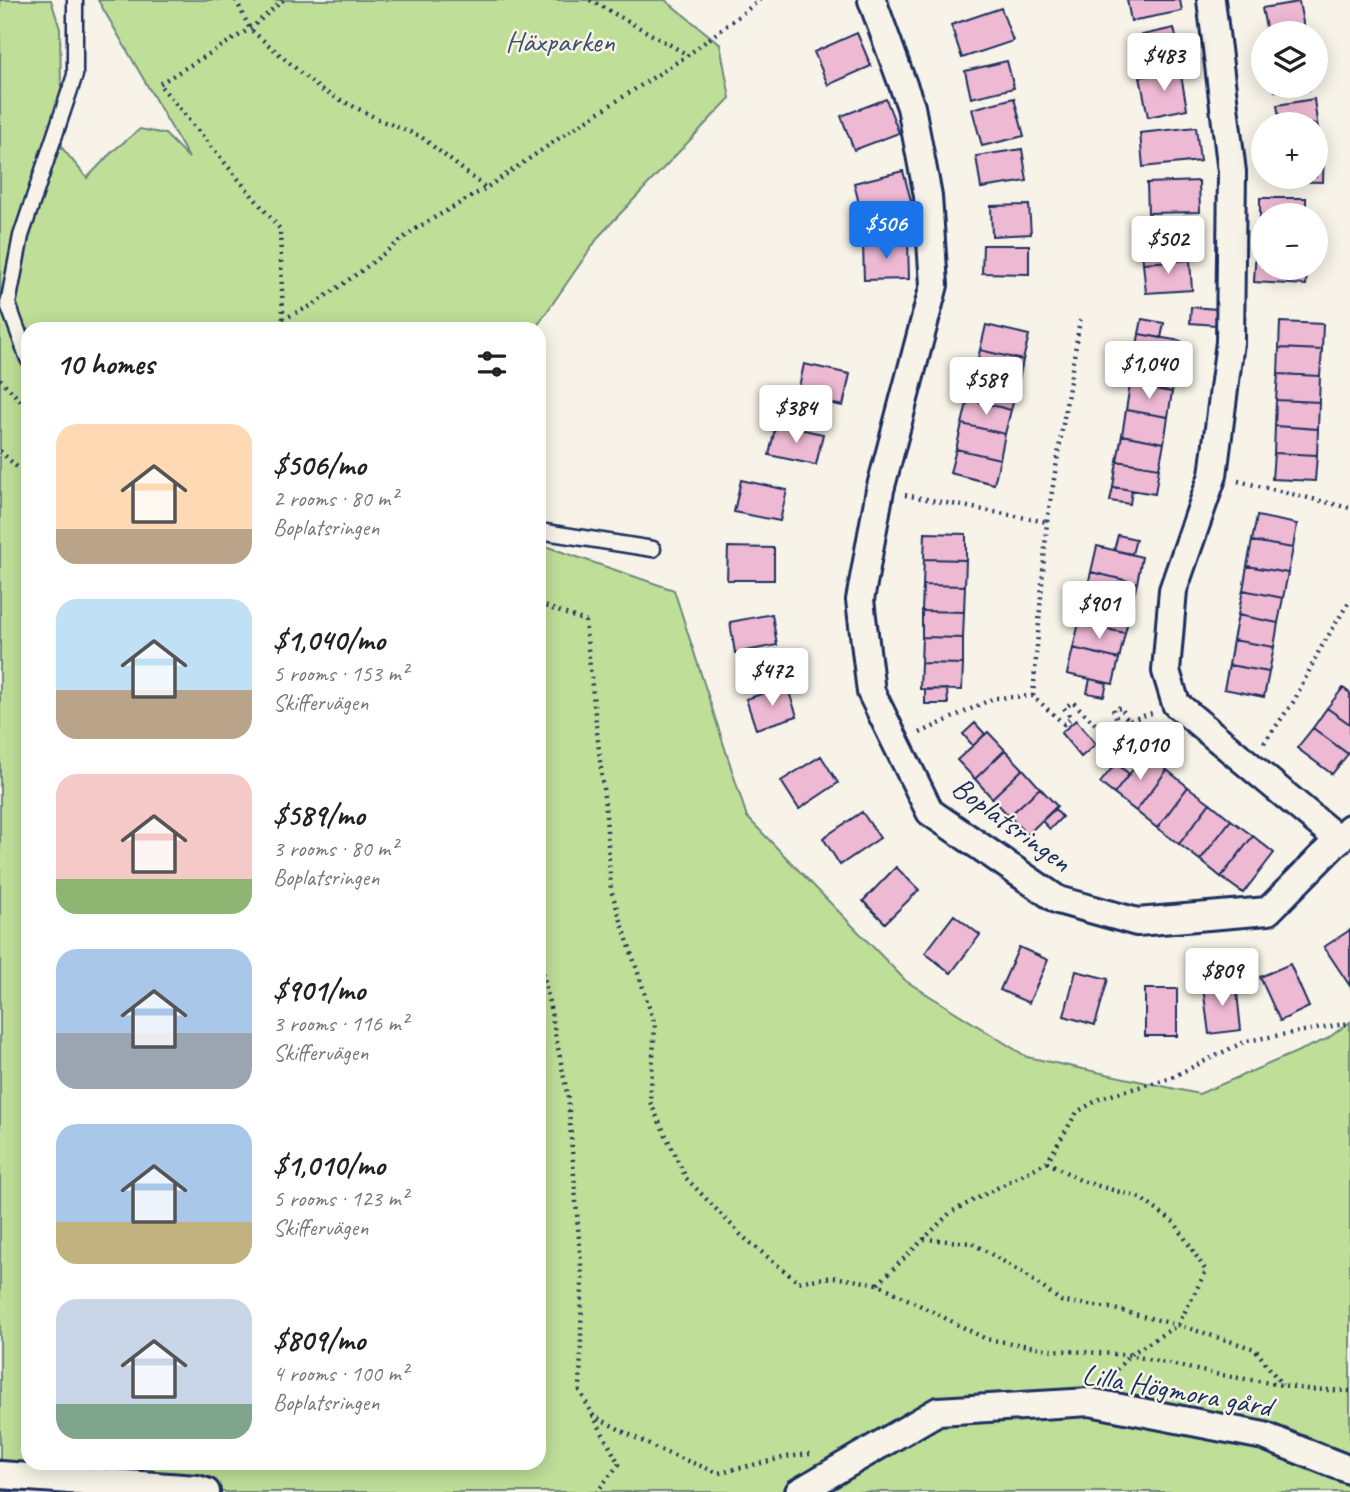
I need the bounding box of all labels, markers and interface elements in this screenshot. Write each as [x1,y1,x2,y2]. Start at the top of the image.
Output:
map controls [1251,21,1328,280]
button: layers [1251,21,1328,98]
park label: Häxparken [505,22,615,60]
pin: $483 [1123,34,1205,93]
text: $483 [1143,41,1185,70]
button: + [1251,112,1328,189]
pin: $506 [845,202,927,261]
button: − [1251,203,1328,280]
text: $506 [865,209,907,238]
pin: $502 [1127,216,1209,276]
text: $502 [1147,224,1189,253]
pin: $1,040 [1092,342,1206,401]
text: 10 homes [56,345,154,383]
icon: filters [473,345,511,383]
text: $1,040 [1121,349,1177,378]
pin: $589 [945,358,1027,417]
text: $589 [966,365,1006,394]
pin: $384 [755,386,837,445]
text: $384 [775,393,817,422]
text: $506/mo [273,446,366,484]
icon: home [112,452,196,536]
text: 2 rooms · 80 m² [273,484,397,513]
text: Boplatsringen [273,513,379,542]
pin: $901 [1058,582,1140,641]
text: $901 [1078,589,1120,618]
text: $1,040/mo [273,621,385,659]
icon: home [112,627,196,711]
pin: $472 [731,648,813,708]
text: $472 [751,656,793,685]
text: 5 rooms · 153 m² [273,659,408,688]
text: Skiffervägen [273,688,368,717]
pin: $1,010 [1083,722,1197,782]
text: $1,010 [1112,730,1168,759]
street label: Boplatsringen [945,768,1080,880]
text: $589/mo [273,796,365,834]
icon: home [112,802,196,886]
text: 3 rooms · 80 m² [273,834,397,863]
text: Boplatsringen [273,863,379,892]
pin: $809 [1181,948,1263,1008]
text: $809 [1201,956,1243,985]
text: $901/mo [273,971,365,1009]
icon: home [112,977,196,1061]
text: 3 rooms · 116 m² [273,1009,408,1038]
text: Skiffervägen [273,1038,368,1067]
text: $1,010/mo [273,1146,385,1184]
icon: home [112,1152,196,1236]
text: 5 rooms · 123 m² [273,1184,408,1213]
text: Skiffervägen [273,1213,368,1242]
text: $809/mo [273,1321,365,1359]
icon: home [112,1327,196,1411]
street label: Lilla Högmora gård [1079,1355,1279,1426]
text: 4 rooms · 100 m² [273,1359,408,1388]
text: Boplatsringen [273,1388,379,1417]

